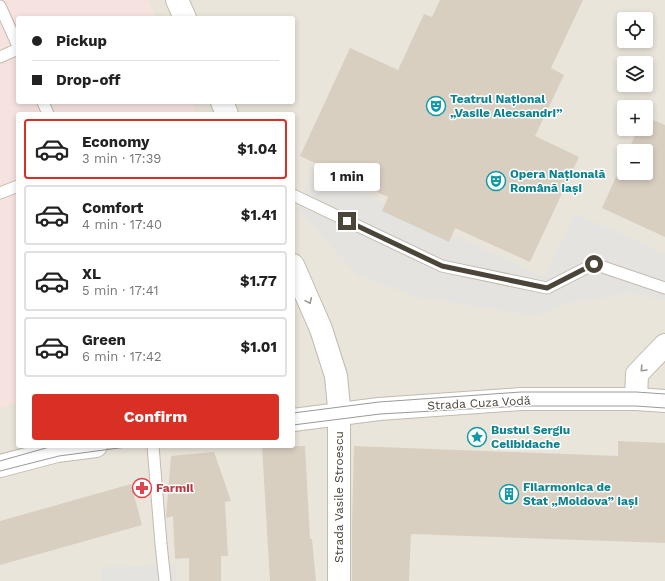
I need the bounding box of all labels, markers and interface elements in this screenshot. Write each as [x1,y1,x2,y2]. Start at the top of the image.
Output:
map controls [617,12,653,180]
button: locate [617,12,653,48]
text: Pickup [56,32,107,50]
button: layers [617,56,653,92]
text: Drop-off [56,71,121,89]
place label: Teatrul Național „Vasile Alecsandri” [450,92,563,120]
theatre icon: Teatrul Național „Vasile Alecsandri” [425,95,447,117]
button: + [617,100,653,136]
icon: car [34,131,70,167]
text: Economy [82,133,149,151]
text: $1.04 [237,140,277,158]
button: − [617,144,653,180]
text: 3 min · 17:39 [82,151,161,166]
callout: 1 min [314,163,380,191]
place label: Opera Națională Română Iași [510,167,606,195]
text: 1 min [330,169,364,184]
theatre icon: Opera Națională Română Iași [485,170,507,192]
icon: car [34,197,70,233]
text: Comfort [82,199,143,217]
text: $1.41 [241,206,277,224]
route end [338,212,356,230]
text: 4 min · 17:40 [82,217,162,232]
route start [585,255,603,273]
icon: car [34,263,70,299]
text: XL [82,265,101,283]
text: $1.77 [240,272,277,290]
text: 5 min · 17:41 [82,283,158,298]
one-way arrow [304,297,312,304]
icon: car [34,329,70,365]
text: Green [82,331,126,349]
text: $1.01 [241,338,277,356]
text: 6 min · 17:42 [82,349,162,364]
one-way arrow [640,364,647,371]
street label: Strada Cuza Vodă [427,393,531,413]
button: Confirm [32,394,279,440]
place label: Bustul Sergiu Celibidache [491,423,570,451]
place icon: Bustul Sergiu Celibidache [466,426,488,448]
street label: Strada Vasile Stroescu [332,431,346,563]
pharmacy icon: Farmil [131,477,153,499]
place label: Filarmonica de Stat „Moldova” Iași [523,480,638,508]
place label: Farmil [156,481,194,495]
building icon: Filarmonica de Stat „Moldova” Iași [498,483,520,505]

